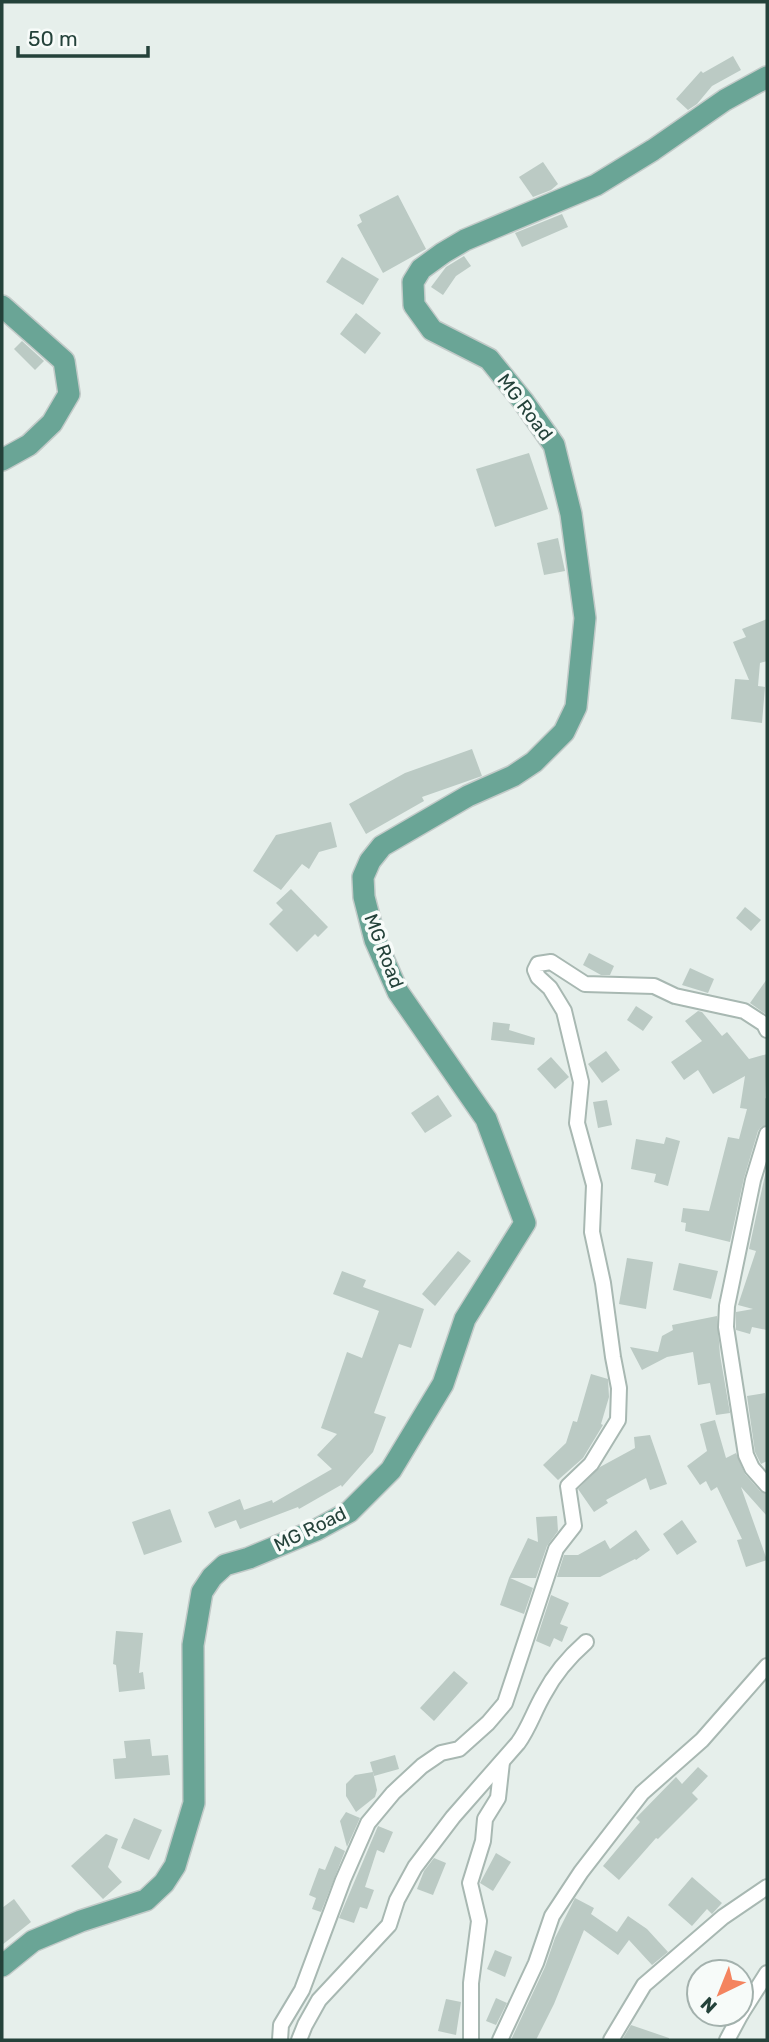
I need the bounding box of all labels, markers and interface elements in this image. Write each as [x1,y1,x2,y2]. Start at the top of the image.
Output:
scale bar [18,14,147,58]
text: 50 m [28,26,78,51]
street label: MG Road [492,369,558,445]
street label: MG Road [359,911,409,991]
street label: MG Road [270,1502,350,1556]
north arrow [685,1958,755,2028]
text: N [696,1992,722,2018]

